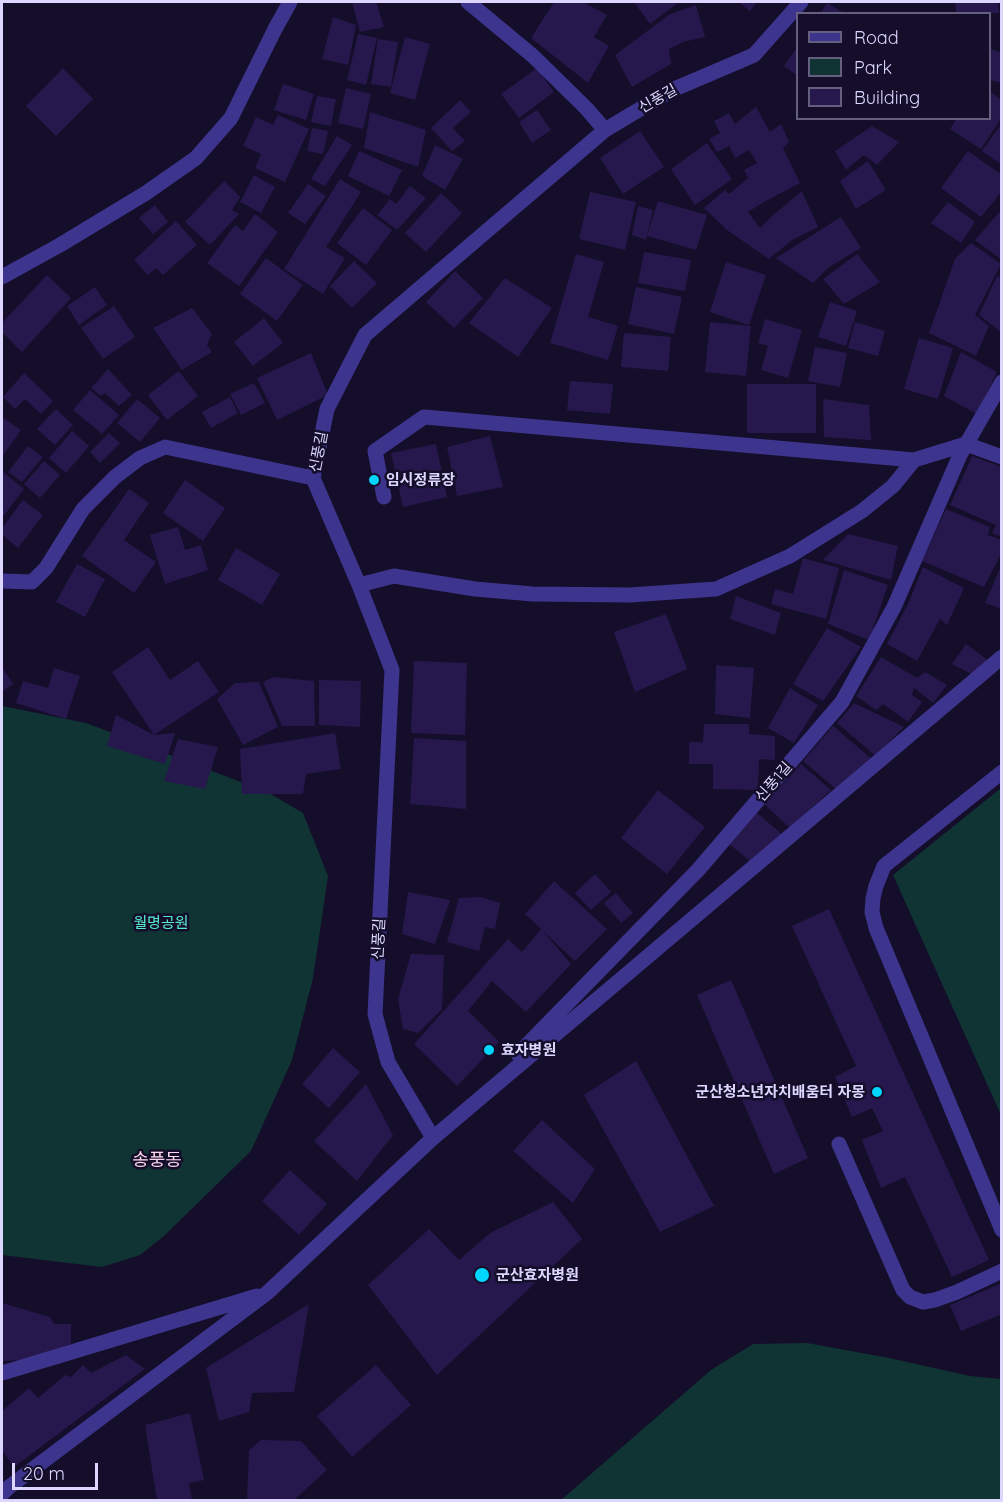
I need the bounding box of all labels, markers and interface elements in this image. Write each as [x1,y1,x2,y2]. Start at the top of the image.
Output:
legend [796,12,991,120]
text: Road [854,26,899,49]
text: Park [854,56,892,79]
street label: 신풍길 [636,81,680,117]
text: Building [854,86,920,109]
street label: 신풍길 [306,430,332,474]
place label: 임시정류장 [386,471,455,489]
marker: 임시정류장 [367,473,381,487]
street label: 신풍1길 [752,758,796,806]
park label: 월명공원 [133,914,189,932]
street label: 신풍길 [369,918,389,960]
place label: 효자병원 [501,1041,556,1059]
marker: 효자병원 [482,1043,496,1057]
place label: 군산청소년자치배움터 자몽 [695,1083,865,1101]
marker: 군산청소년자치배움터 자몽 [870,1085,884,1099]
district label: 송풍동 [132,1150,182,1172]
marker: 군산효자병원 [473,1266,491,1284]
place label: 군산효자병원 [496,1266,579,1284]
scale bar [15,1451,100,1489]
text: 20 m [23,1462,65,1485]

